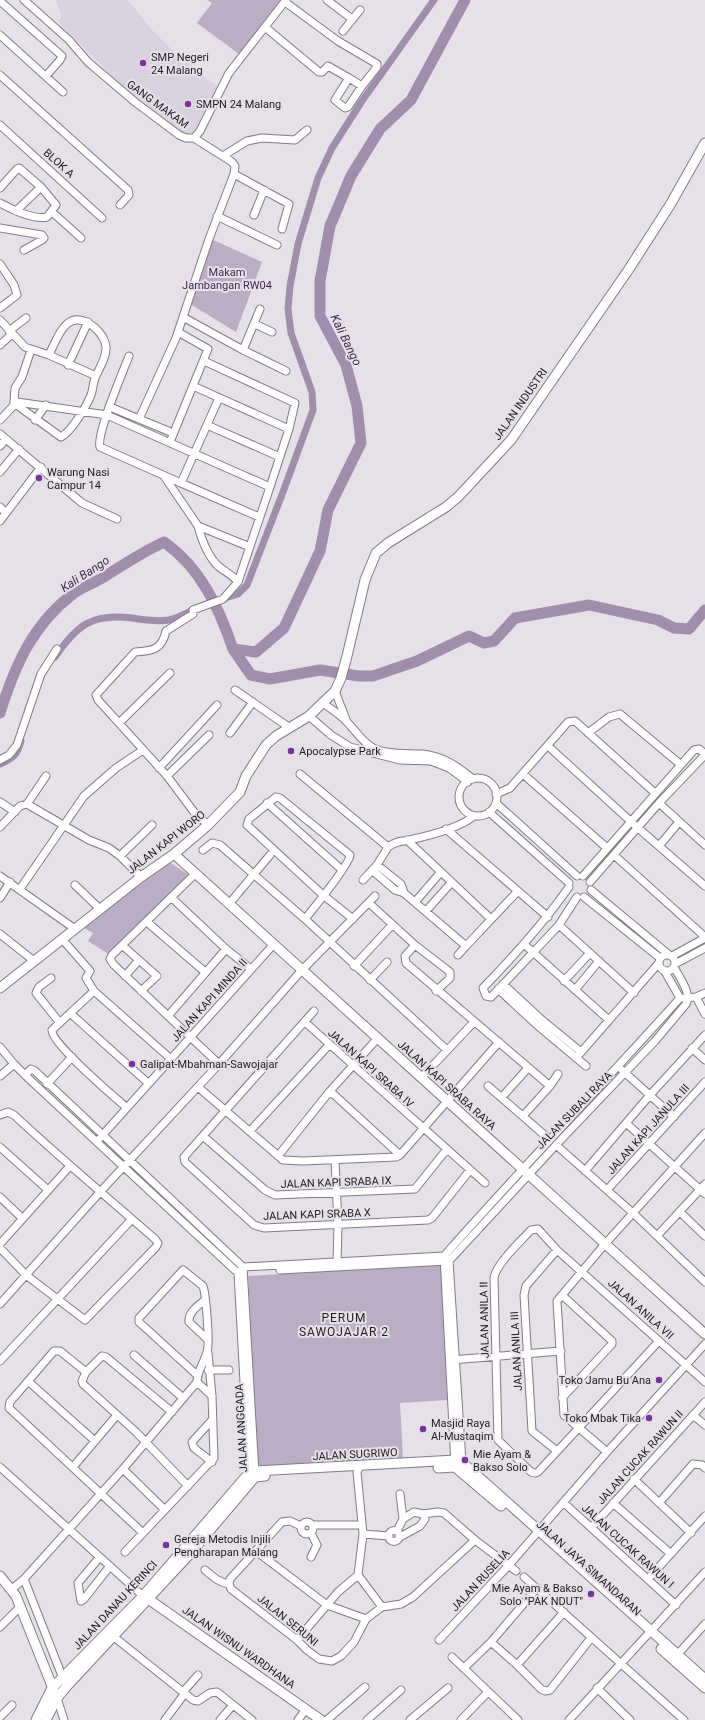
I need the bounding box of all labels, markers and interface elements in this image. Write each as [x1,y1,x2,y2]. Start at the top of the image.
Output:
place label: SMP Negeri 24 Malang [151,51,209,77]
marker: SMP Negeri 24 Malang [138,58,148,68]
street label: GANG MAKAM [124,78,191,131]
place label: SMPN 24 Malang [196,98,281,111]
marker: SMPN 24 Malang [183,99,193,109]
street label: BLOK A [41,146,77,181]
park label: Makam Jambangan RW04 [182,266,272,292]
water label: Kali Bango [328,312,365,368]
street label: JALAN INDUSTRI [491,366,550,443]
place label: Warung Nasi Campur 14 [47,466,110,492]
marker: Warung Nasi Campur 14 [34,473,44,483]
water label: Kali Bango [58,553,112,595]
place label: Apocalypse Park [299,745,381,758]
marker: Apocalypse Park [286,746,296,756]
street label: JALAN KAPI WORO [125,808,208,877]
street label: JALAN KAPI MINDA II [169,956,250,1044]
street label: JALAN KAPI SRABA IV [325,1026,416,1110]
street label: JALAN KAPI SRABA RAYA [395,1038,499,1133]
place label: Galipat-Mbahman-Sawojajar [140,1058,278,1071]
marker: Galipat-Mbahman-Sawojajar [127,1059,137,1069]
street label: JALAN SUBALI RAYA [534,1068,615,1152]
street label: JALAN KAPI JANULA III [605,1082,692,1177]
street label: JALAN KAPI SRABA IX [280,1174,392,1191]
street label: JALAN KAPI SRABA X [263,1206,371,1223]
street label: JALAN ANILA VII [605,1276,676,1342]
street label: JALAN ANILA II [477,1281,492,1359]
district label: PERUM SAWOJAJAR 2 [299,1311,389,1339]
street label: JALAN ANILA III [508,1311,525,1391]
place label: Toko Jamu Bu Ana [559,1374,651,1387]
marker: Toko Jamu Bu Ana [654,1375,664,1385]
street label: JALAN ANGGADA [233,1383,250,1472]
street label: JALAN CUCAK RAWUN II [595,1408,686,1507]
place label: Toko Mbak Tika [563,1412,641,1425]
marker: Toko Mbak Tika [644,1413,654,1423]
place label: Masjid Raya Al-Mustaqim [431,1417,493,1443]
marker: Masjid Raya Al-Mustaqim [418,1424,428,1434]
street label: JALAN SUGRIWO [312,1446,398,1463]
place label: Mie Ayam & Bakso Solo [473,1448,531,1474]
marker: Mie Ayam & Bakso Solo [460,1455,470,1465]
street label: JALAN CUCAK RAWUN I [579,1502,676,1591]
street label: JALAN JAYA SIMANDARAN [534,1518,644,1619]
place label: Gereja Metodis Injili Pengharapan Malang [174,1533,278,1559]
marker: Gereja Metodis Injili Pengharapan Malang [161,1540,171,1550]
street label: JALAN RUSELIA [448,1546,513,1614]
street label: JALAN DANAU KERINCI [71,1558,160,1653]
place label: Mie Ayam & Bakso Solo "PAK NDUT" [492,1582,583,1608]
marker: Mie Ayam & Bakso Solo "PAK NDUT" [586,1589,596,1599]
street label: JALAN SERUNI [255,1592,321,1649]
street label: JALAN WISNU WARDHANA [180,1603,298,1692]

